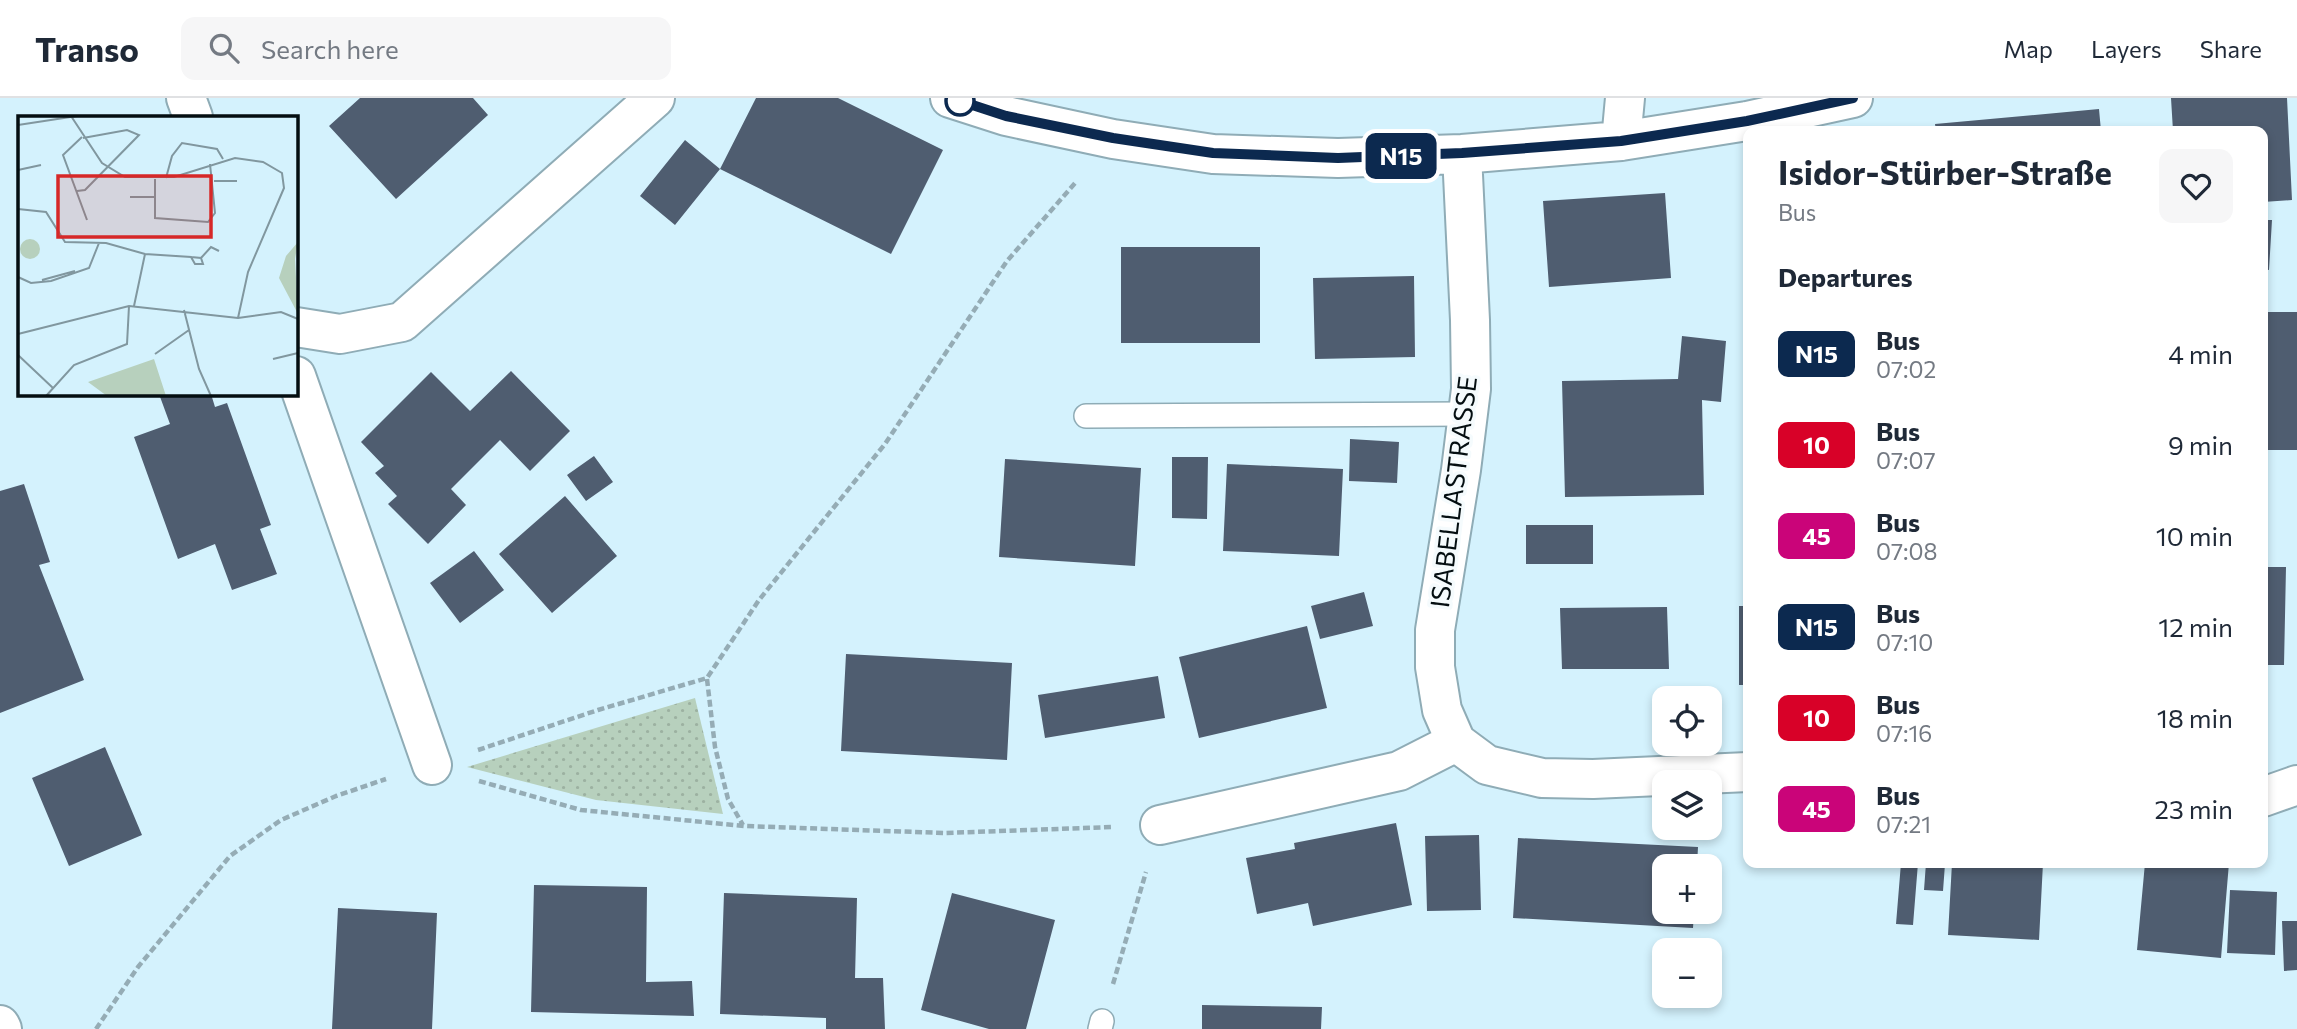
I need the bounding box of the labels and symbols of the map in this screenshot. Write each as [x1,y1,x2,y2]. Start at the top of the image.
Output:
unlabelled marker [945,86,975,116]
inset map [18,116,298,396]
line badge: N15 [1361,133,1441,179]
street label: ISABELLASTRASSE [1423,374,1482,609]

